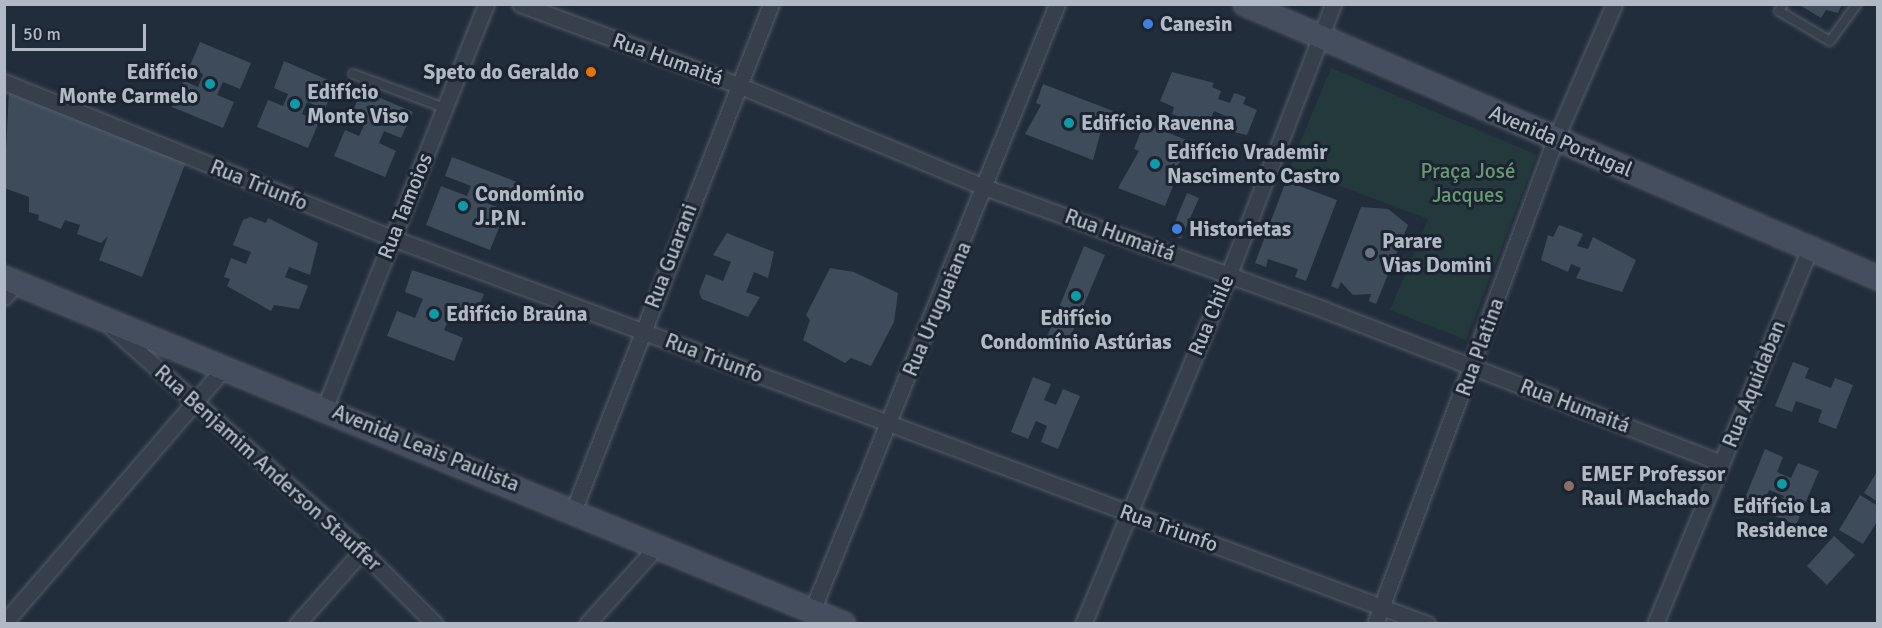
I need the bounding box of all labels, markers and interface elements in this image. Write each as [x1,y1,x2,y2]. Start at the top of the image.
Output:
place label: Canesin [1160,11,1233,37]
scale bar [15,12,148,50]
marker: Canesin [1141,17,1155,31]
text: 50 m [23,23,61,45]
street label: Rua Humaitá [609,27,727,91]
place label: Edifício Monte Carmelo [59,59,198,109]
place label: Speto do Geraldo [424,59,579,85]
marker: Speto do Geraldo [584,65,598,79]
marker: Edifício Monte Carmelo [203,77,217,91]
place label: Edifício Monte Viso [307,79,409,129]
marker: Edifício Monte Viso [288,97,302,111]
street label: Avenida Portugal [1486,100,1636,182]
place label: Edifício Ravenna [1081,110,1234,136]
marker: Edifício Ravenna [1062,116,1076,130]
place label: Edifício Vrademir Nascimento Castro [1167,139,1340,189]
street label: Rua Tamoios [372,149,438,263]
street label: Rua Triunfo [207,154,311,216]
marker: Edifício Vrademir Nascimento Castro [1148,157,1162,171]
park label: Praça José Jacques [1421,158,1515,208]
place label: Condomínio J.P.N. [475,181,584,231]
marker: Condomínio J.P.N. [456,199,470,213]
street label: Rua Guarani [640,200,702,312]
street label: Rua Humaitá [1061,203,1179,267]
place label: Historietas [1189,216,1291,242]
marker: Historietas [1170,222,1184,236]
place label: Parare Vias Domini [1382,228,1492,278]
street label: Rua Uruguaiana [897,238,977,380]
marker: Parare Vias Domini [1363,246,1377,260]
street label: Rua Chile [1183,271,1239,359]
marker: Edifício Condomínio Astúrias [1069,289,1083,303]
street label: Rua Platina [1451,294,1509,400]
place label: Edifício Braúna [446,301,588,327]
place label: Edifício Condomínio Astúrias [980,305,1172,355]
marker: Edifício Braúna [427,307,441,321]
street label: Rua Aquidaban [1717,317,1791,451]
street label: Rua Triunfo [662,328,766,388]
street label: Rua Benjamim Anderson Stauffer [149,359,387,577]
street label: Rua Humaitá [1517,374,1633,438]
street label: Avenida Leais Paulista [329,399,523,497]
place label: EMEF Professor Raul Machado [1581,461,1725,511]
marker: Edifício La Residence [1775,477,1789,491]
marker: EMEF Professor Raul Machado [1562,479,1576,493]
place label: Edifício La Residence [1733,493,1831,543]
street label: Rua Triunfo [1116,499,1222,557]

